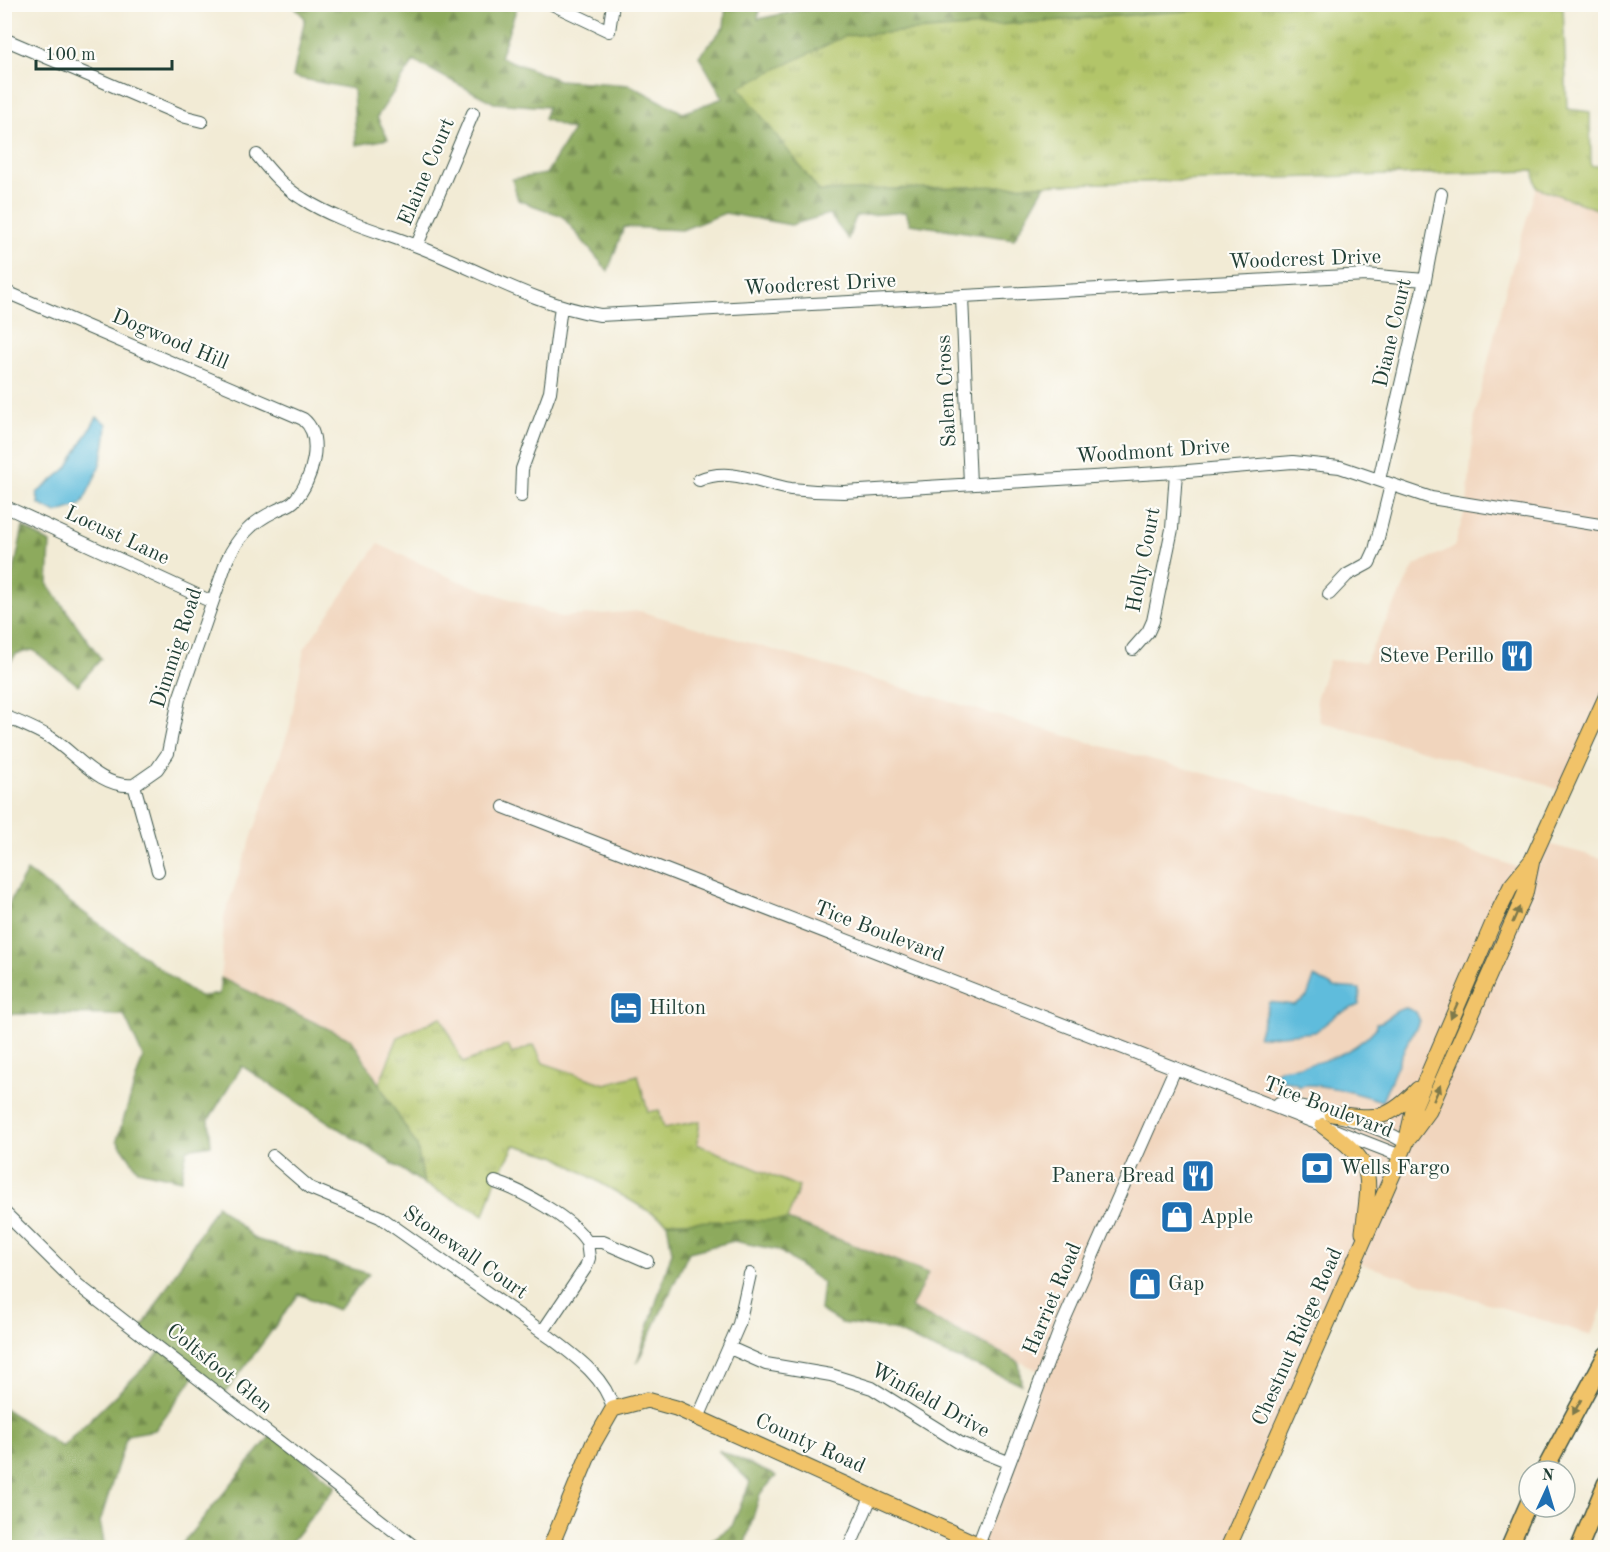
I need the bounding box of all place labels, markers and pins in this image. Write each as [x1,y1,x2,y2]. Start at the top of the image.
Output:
restaurant icon: Steve Perillo [1499,638,1535,674]
place label: Steve Perillo [1379,646,1494,667]
hotel icon: Hilton [608,990,644,1026]
place label: Hilton [649,998,706,1019]
bank icon: Wells Fargo [1299,1150,1335,1186]
restaurant icon: Panera Bread [1180,1158,1216,1194]
place label: Wells Fargo [1340,1158,1450,1179]
place label: Panera Bread [1051,1166,1175,1187]
shop icon: Apple [1159,1199,1195,1235]
place label: Apple [1200,1207,1253,1228]
shop icon: Gap [1127,1266,1163,1302]
place label: Gap [1168,1274,1204,1295]

